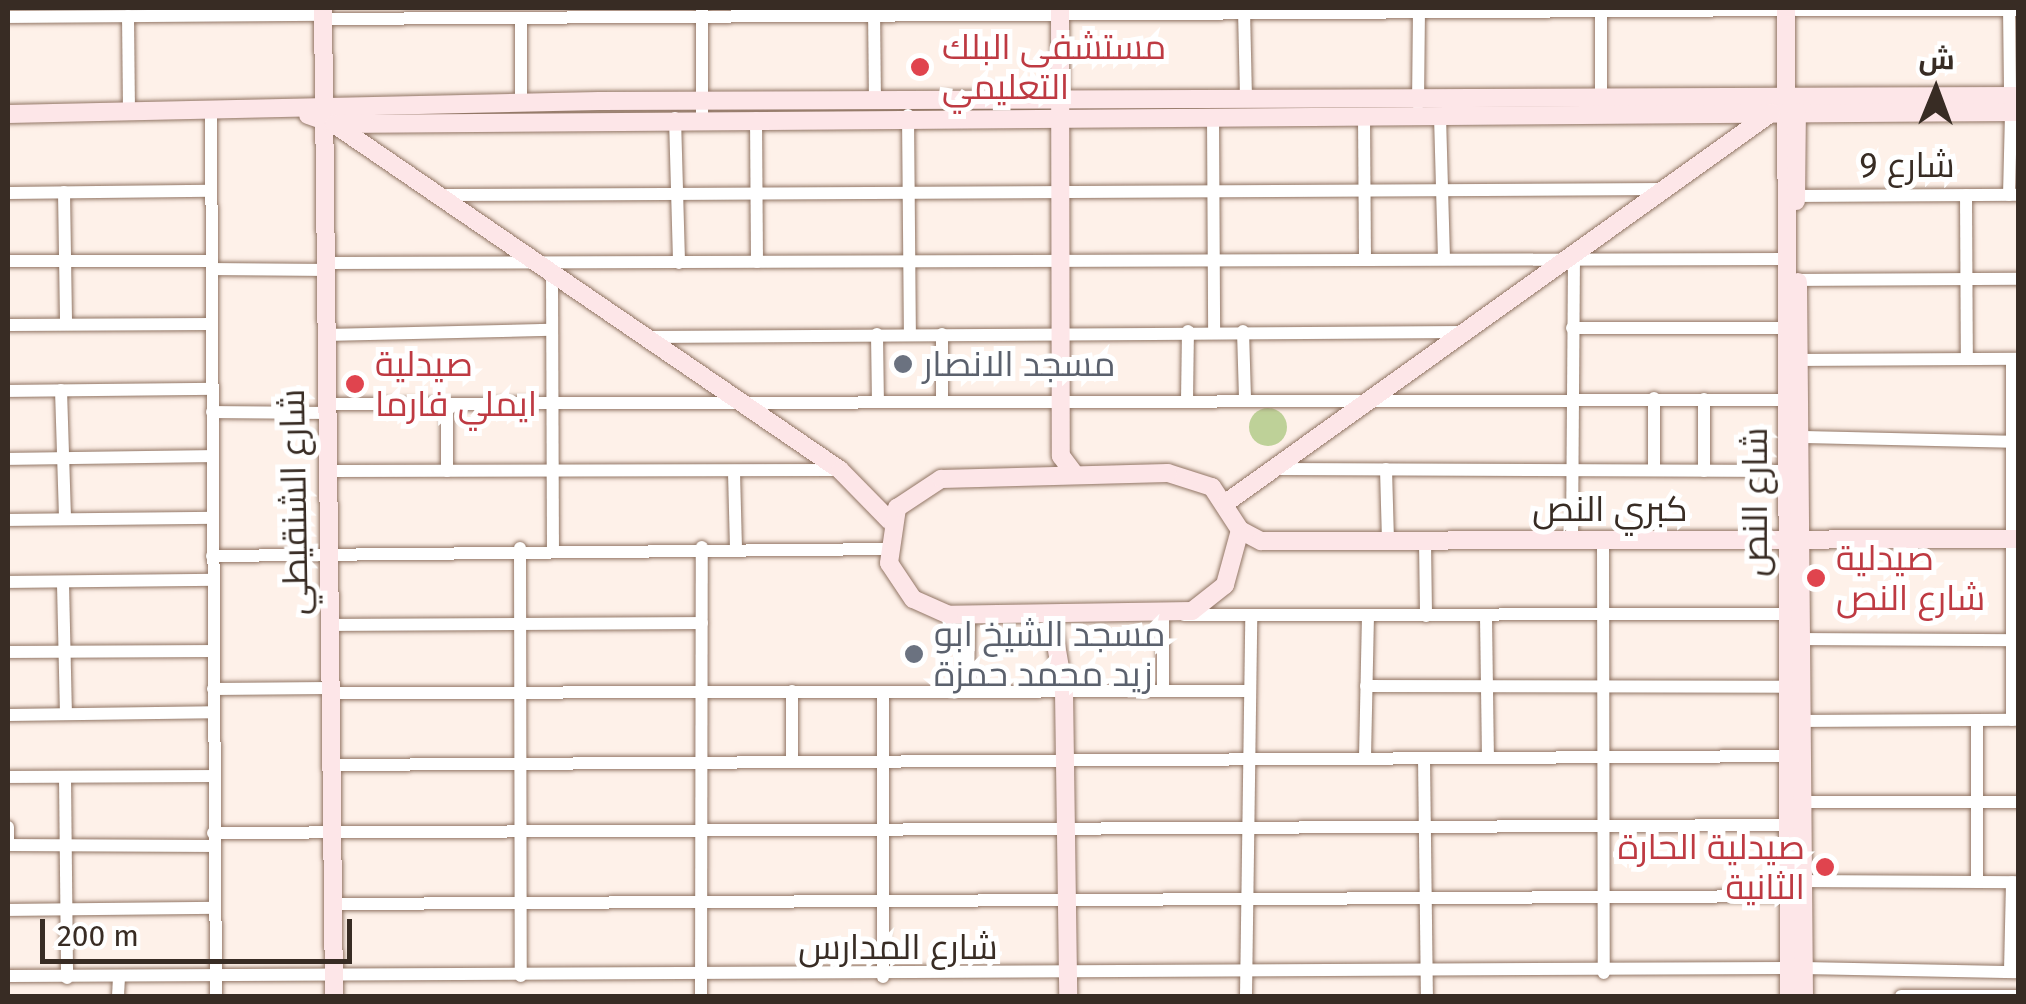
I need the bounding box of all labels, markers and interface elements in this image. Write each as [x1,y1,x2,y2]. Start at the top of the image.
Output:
place label: مستشفى البلك التعليمي [942,26,1166,108]
north arrow [1886,40,1986,140]
text: ش [1918,43,1955,76]
marker: مستشفى البلك التعليمي [907,54,933,80]
street label: شارع 9 [1859,144,1955,186]
place label: صيدلية ايملي فارما [375,343,537,425]
place label: مسجد الانصار [923,343,1115,385]
marker: مسجد الانصار [892,353,914,375]
marker: صيدلية ايملي فارما [344,373,366,395]
street label: شارع الشنقيطي [271,388,317,616]
street label: شارع النص [1734,427,1776,577]
street label: كبري النص [1532,488,1688,530]
place label: صيدلية شارع النص [1836,537,1985,619]
marker: صيدلية شارع النص [1805,567,1827,589]
place label: مسجد الشيخ ابو زيد محمد حمزة [934,613,1165,695]
marker: مسجد الشيخ ابو زيد محمد حمزة [903,643,925,665]
place label: صيدلية الحارة الثانية [1618,826,1805,908]
marker: صيدلية الحارة الثانية [1814,856,1836,878]
scale bar [45,899,358,961]
text: 200 m [57,918,139,954]
street label: شارع المدارس [798,926,998,968]

